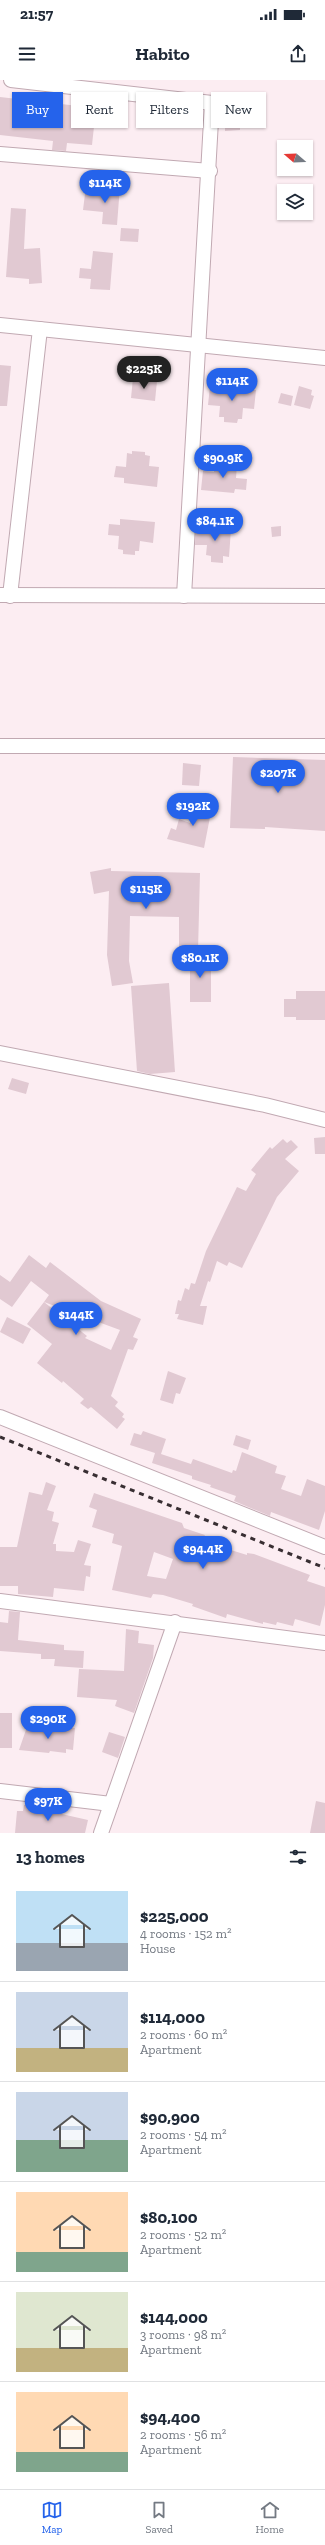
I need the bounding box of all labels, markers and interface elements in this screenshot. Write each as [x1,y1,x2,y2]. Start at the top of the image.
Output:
text: 21:57 [20,5,53,23]
icon: menu [16,43,38,65]
text: Habito [135,43,190,65]
icon: share [287,43,309,65]
chip: Buy [12,92,63,128]
chip: Rent [71,92,128,128]
chip: Filters [136,92,203,128]
chip: New [211,92,266,128]
north arrow [277,140,313,176]
map controls [277,140,313,220]
pin: $114K [77,170,133,204]
text: $114K [88,175,122,190]
button: layers [277,184,313,220]
pin: $225K [116,356,172,390]
text: $225K [126,361,162,376]
pin: $114K [204,368,260,402]
text: $114K [215,373,249,388]
pin: $90.9K [190,445,256,479]
text: $90.9K [203,450,243,465]
pin: $84.1K [182,508,248,542]
text: $84.1K [196,513,234,528]
pin: $207K [250,760,306,794]
text: $207K [260,765,296,780]
pin: $192K [165,793,221,827]
text: $192K [176,798,210,813]
pin: $115K [118,876,174,910]
text: $115K [130,881,162,896]
pin: $80.1K [167,945,233,979]
text: $80.1K [181,950,219,965]
pin: $144K [48,1302,104,1336]
text: $144K [58,1307,94,1322]
pin: $94.4K [170,1536,236,1570]
text: $94.4K [183,1541,223,1556]
pin: $290K [20,1706,76,1740]
text: $290K [30,1711,66,1726]
pin: $97K [24,1788,72,1822]
text: $97K [34,1793,62,1808]
icon: filters [287,1846,309,1868]
text: 13 homes [16,1847,85,1867]
text: $225,000 [140,1906,209,1926]
icon: home [48,1907,96,1955]
text: 4 rooms · 152 m² [140,1926,231,1941]
text: House [140,1941,175,1956]
text: $114,000 [140,2007,205,2027]
icon: home [48,2008,96,2056]
text: 2 rooms · 60 m² [140,2027,227,2042]
text: Apartment [140,2042,202,2057]
text: $90,900 [140,2107,200,2127]
icon: home [48,2108,96,2156]
text: 2 rooms · 54 m² [140,2127,226,2142]
text: Apartment [140,2142,202,2157]
text: $80,100 [140,2207,198,2227]
icon: home [48,2208,96,2256]
text: 2 rooms · 52 m² [140,2227,226,2242]
text: Apartment [140,2242,202,2257]
text: $144,000 [140,2307,208,2327]
icon: home [48,2308,96,2356]
text: 3 rooms · 98 m² [140,2327,226,2342]
text: Apartment [140,2342,202,2357]
text: $94,400 [140,2407,200,2427]
icon: home [48,2408,96,2456]
text: 2 rooms · 56 m² [140,2427,226,2442]
text: Apartment [140,2442,202,2457]
tab: Map [41,2499,63,2536]
tab: Saved [146,2499,173,2536]
tab: Home [255,2499,284,2536]

